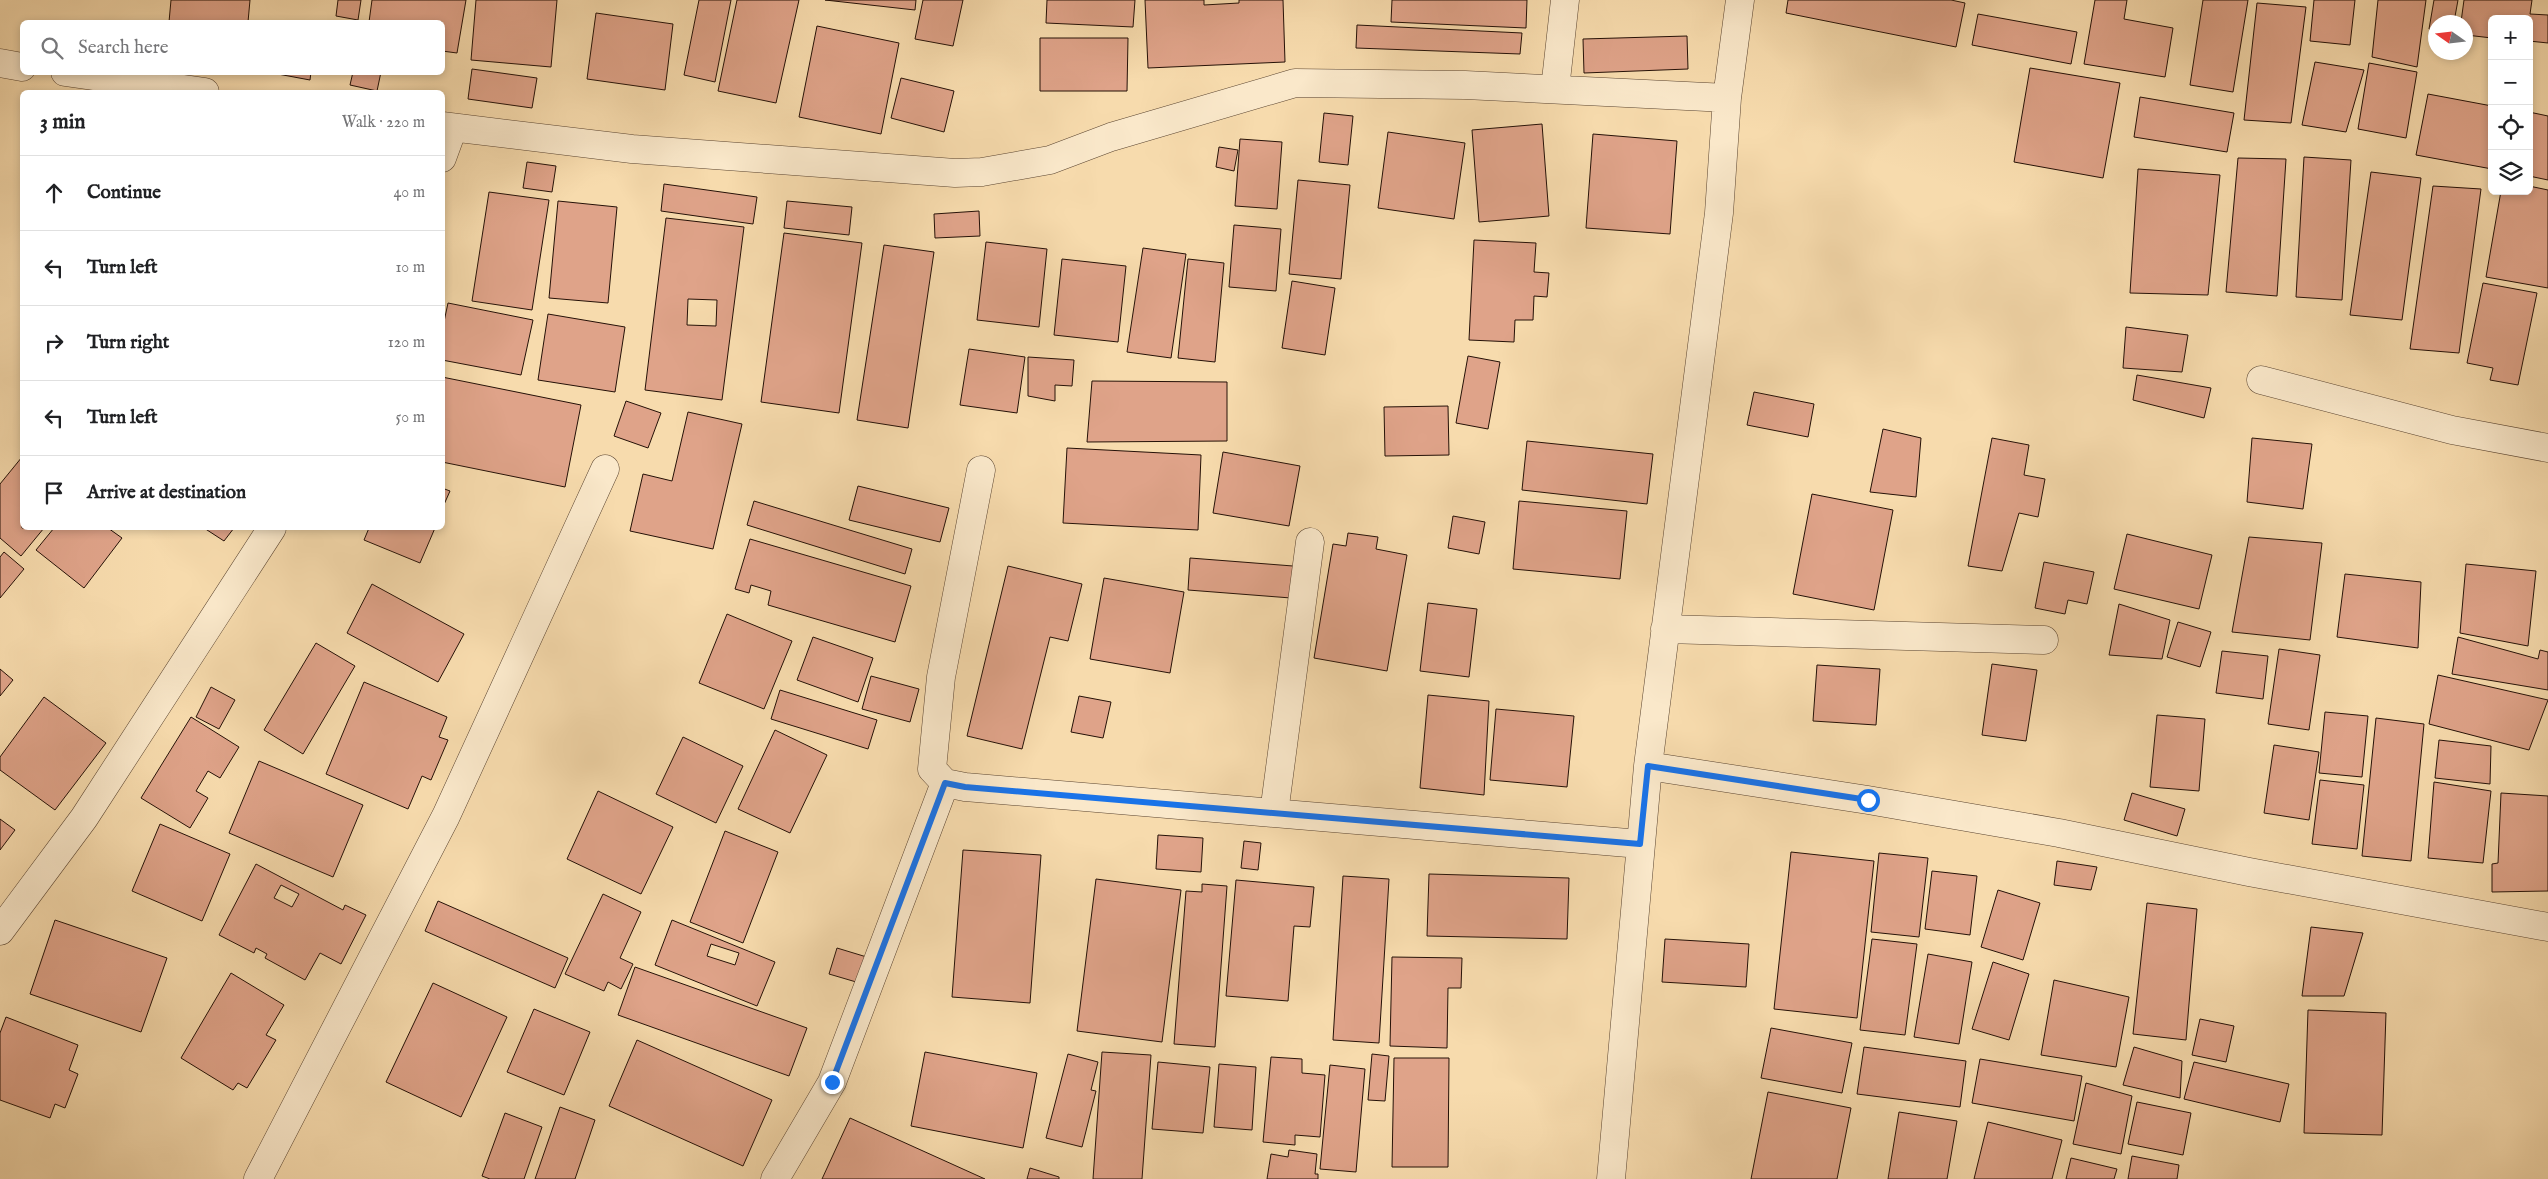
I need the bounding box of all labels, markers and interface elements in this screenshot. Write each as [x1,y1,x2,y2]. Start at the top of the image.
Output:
north arrow [2428,15,2473,60]
map controls [2488,15,2533,195]
button: + [2488,15,2533,60]
search box [20,20,445,75]
icon: search [38,34,66,62]
text: Search here [78,36,169,60]
button: − [2488,60,2533,105]
button: locate [2488,105,2533,150]
text: 3 min [40,109,85,136]
text: Walk · 220 m [342,113,425,133]
button: layers [2488,150,2533,195]
icon: ahead [40,179,68,207]
text: Continue [87,181,161,205]
text: 40 m [393,183,425,203]
icon: left [40,254,68,282]
text: Turn left [87,256,158,280]
text: 10 m [395,258,425,278]
icon: right [40,329,68,357]
text: Turn right [87,331,169,355]
text: 120 m [388,333,425,353]
icon: left [40,404,68,432]
text: Turn left [87,406,158,430]
text: 50 m [396,408,425,428]
icon: arrive [40,479,68,507]
text: Arrive at destination [87,481,246,505]
route start [1857,789,1880,812]
route end [821,1071,844,1094]

